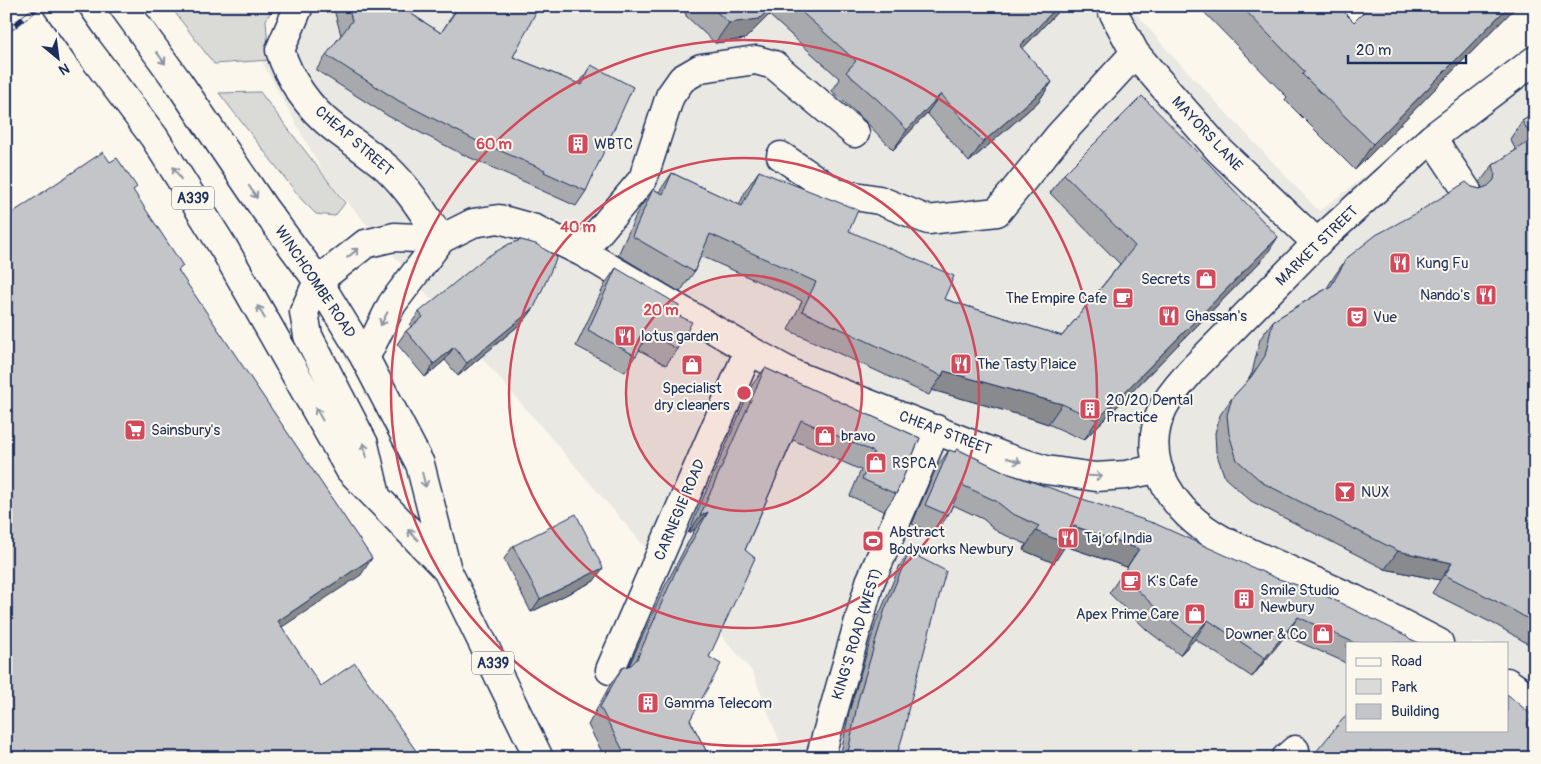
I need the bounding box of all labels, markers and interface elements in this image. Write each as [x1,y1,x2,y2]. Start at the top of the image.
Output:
north arrow [32,32,82,82]
scale bar [1348,32,1466,64]
text: 20 m [1356,41,1391,60]
one-way arrow [156,51,166,65]
text: N [56,59,72,79]
street label: MAYORS LANE [1167,93,1247,176]
street label: CHEAP STREET [311,102,397,180]
building icon: WBTC [566,132,590,156]
text: 60 m [476,135,512,154]
place label: WBTC [594,135,633,154]
one-way arrow [172,166,182,180]
one-way arrow [248,185,258,199]
road number: A339 [172,187,214,210]
street label: MARKET STREET [1272,202,1362,290]
text: 40 m [560,218,596,237]
street label: WINCHCOMBE ROAD [270,222,360,342]
one-way arrow [346,248,359,259]
restaurant icon: Kung Fu [1388,251,1412,275]
place label: Kung Fu [1416,254,1468,273]
shop icon: Secrets [1194,267,1218,291]
place label: Secrets [1141,270,1190,289]
restaurant icon: Nando's [1474,283,1498,307]
cafe icon: The Empire Cafe [1111,286,1135,310]
place label: Nando's [1420,286,1470,305]
place label: The Empire Cafe [1006,289,1108,308]
text: 20 m [643,301,679,320]
restaurant icon: Ghassan's [1157,304,1181,328]
one-way arrow [255,305,265,319]
theatre icon: Vue [1345,305,1369,329]
place label: Ghassan's [1185,307,1247,326]
place label: Vue [1373,308,1398,327]
one-way arrow [379,312,389,327]
restaurant icon: lotus garden [613,324,637,348]
place label: lotus garden [641,327,719,346]
restaurant icon: The Tasty Plaice [949,352,973,376]
shop icon: Specialist dry cleaners [680,353,704,377]
place label: The Tasty Plaice [977,355,1077,374]
place label: Specialist dry cleaners [654,379,730,415]
centre of rings [735,384,753,402]
place label: 20/20 Dental Practice [1106,391,1193,427]
building icon: 20/20 Dental Practice [1078,397,1102,421]
street label: CHEAP STREET [896,407,994,459]
one-way arrow [314,408,324,422]
supermarket icon: Sainsbury's [123,418,147,442]
place label: Sainsbury's [151,421,220,440]
shop icon: bravo [813,424,837,448]
place label: bravo [841,427,876,446]
one-way arrow [360,442,370,458]
shop icon: RSPCA [864,451,888,475]
place label: RSPCA [892,454,937,473]
street label: CARNEGIE ROAD [650,456,710,564]
one-way arrow [1005,456,1021,465]
one-way arrow [420,472,429,488]
one-way arrow [1086,472,1102,481]
bar icon: NUX [1333,480,1357,504]
place label: NUX [1361,483,1390,502]
place label: Abstract Bodyworks Newbury [889,523,1014,559]
restaurant icon: Taj of India [1056,526,1080,550]
one-way arrow [407,529,419,542]
sports icon: Abstract Bodyworks Newbury [861,529,885,553]
place label: Taj of India [1084,529,1152,548]
street label: KING'S ROAD (WEST) [828,566,886,702]
cafe icon: K's Cafe [1119,569,1143,593]
place label: K's Cafe [1147,572,1198,591]
place label: Smile Studio Newbury [1260,581,1339,617]
building icon: Smile Studio Newbury [1232,587,1256,611]
shop icon: Apex Prime Care [1183,602,1207,626]
place label: Apex Prime Care [1076,605,1180,624]
shop icon: Downer & Co [1311,622,1335,646]
place label: Downer & Co [1225,625,1307,644]
legend [1346,642,1508,732]
road number: A339 [472,651,514,674]
text: Road [1391,652,1422,671]
text: Park [1391,678,1418,697]
building icon: Gamma Telecom [636,691,660,715]
place label: Gamma Telecom [664,694,772,713]
text: Building [1391,702,1439,721]

